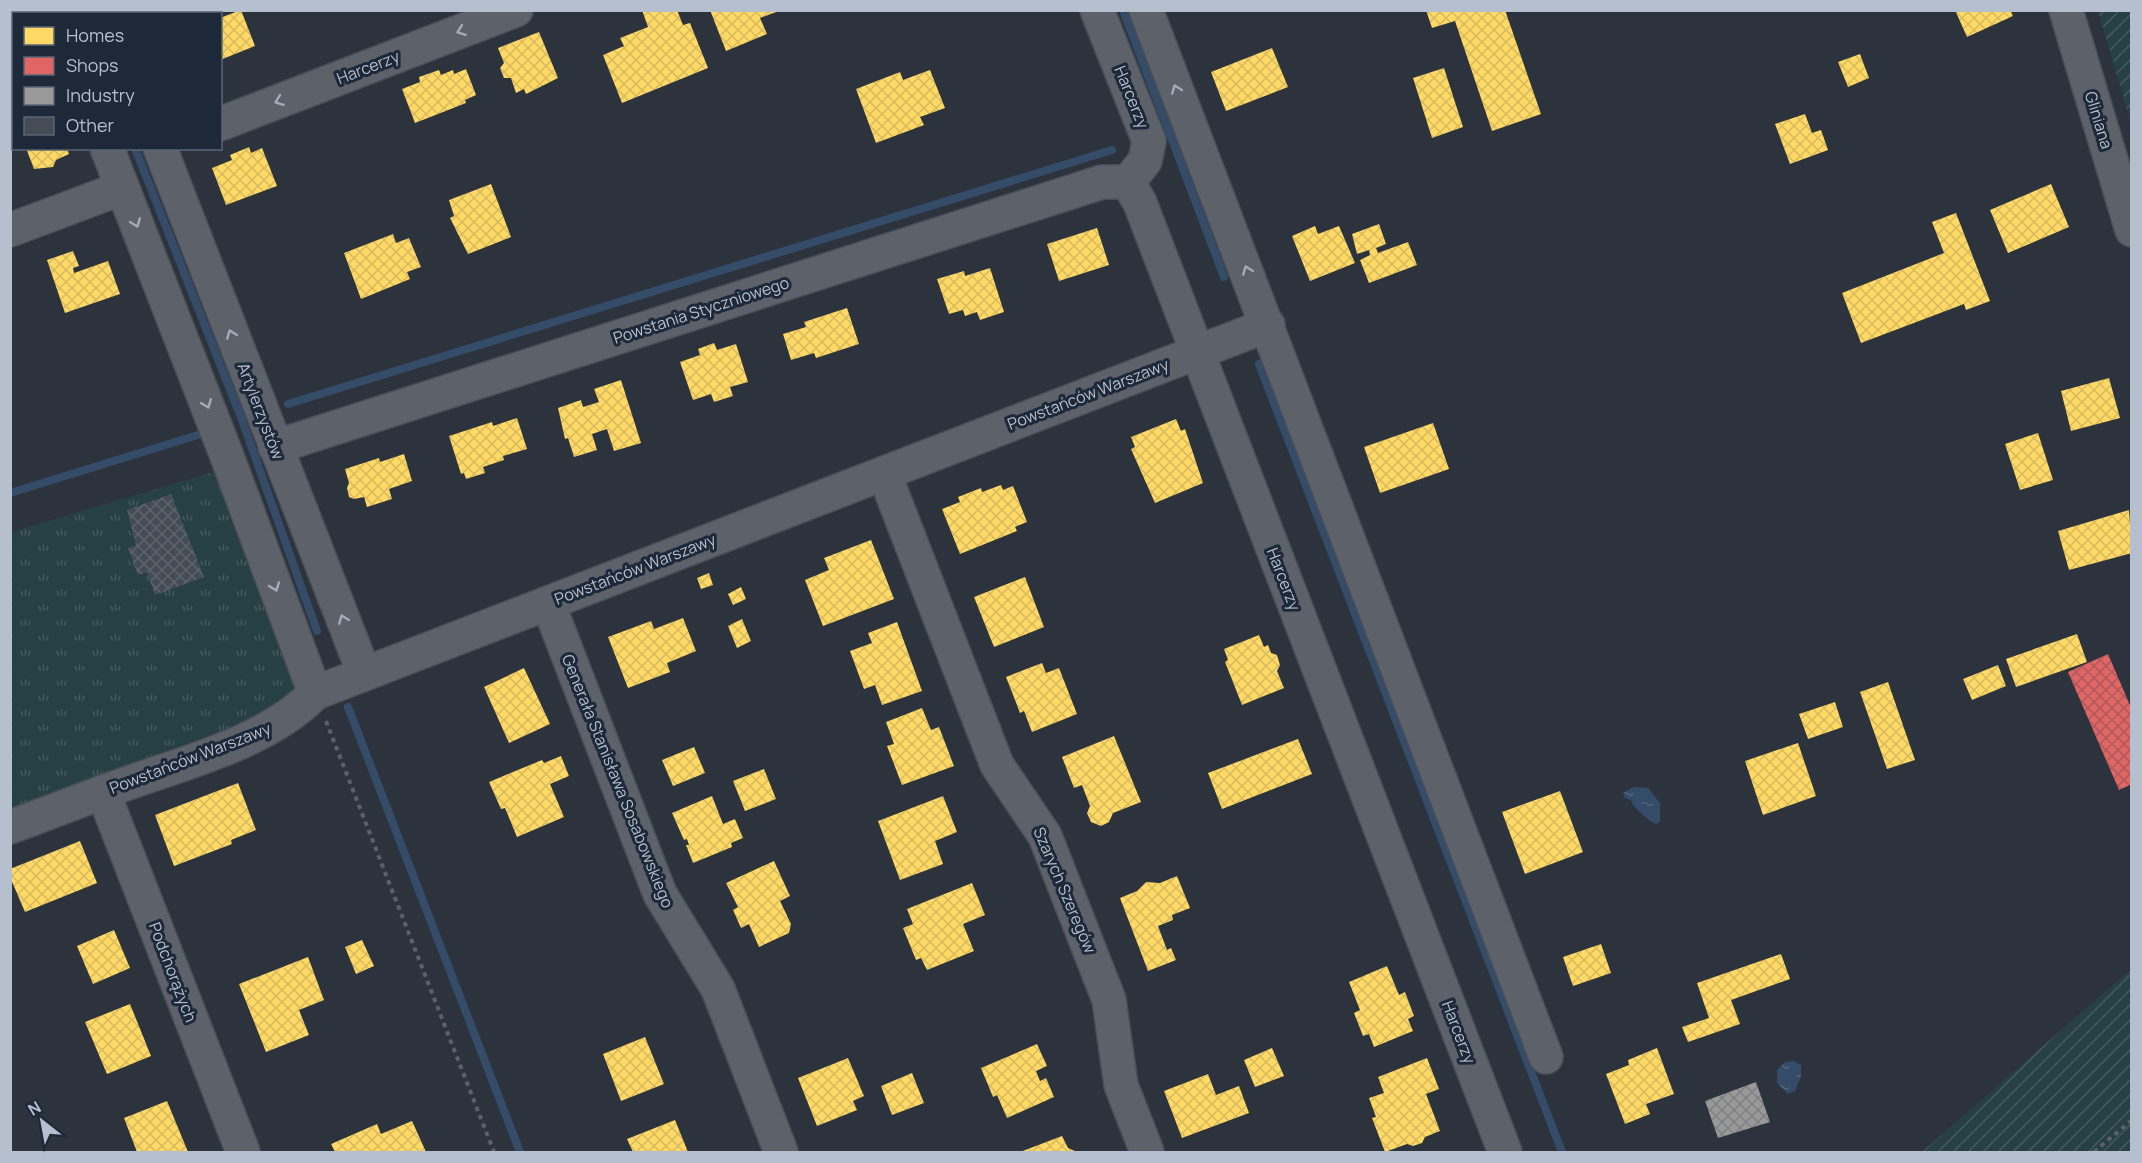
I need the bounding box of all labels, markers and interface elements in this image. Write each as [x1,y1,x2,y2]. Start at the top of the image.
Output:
legend [12,12,222,150]
text: Homes [66,23,124,47]
one-way arrow [457,24,467,37]
street label: Harcerzy [333,45,403,89]
text: Shops [66,53,118,77]
street label: Harcerzy [1109,62,1155,132]
text: Industry [66,83,135,107]
one-way arrow [1171,84,1183,95]
street label: Gliniana [2080,88,2118,152]
one-way arrow [275,94,286,106]
text: Other [66,113,114,137]
one-way arrow [129,216,141,227]
one-way arrow [1242,266,1254,277]
street label: Powstania Styczniowego [610,271,792,349]
one-way arrow [226,329,239,339]
street label: Powstańców Warszawy [1004,353,1172,435]
street label: Artylerzystów [232,359,290,463]
one-way arrow [199,398,212,409]
street label: Powstańców Warszawy [551,528,719,610]
street label: Harcerzy [1262,544,1306,614]
one-way arrow [268,581,281,592]
one-way arrow [337,614,350,625]
street label: Generała Stanisława Sosabowskiego [557,651,679,911]
street label: Powstańców Warszawy [106,717,274,799]
street label: Szarych Szeregów [1029,824,1101,956]
street label: Podchorążych [144,919,202,1025]
street label: Harcerzy [1437,997,1481,1067]
north arrow [12,1091,72,1151]
text: N [24,1096,45,1121]

